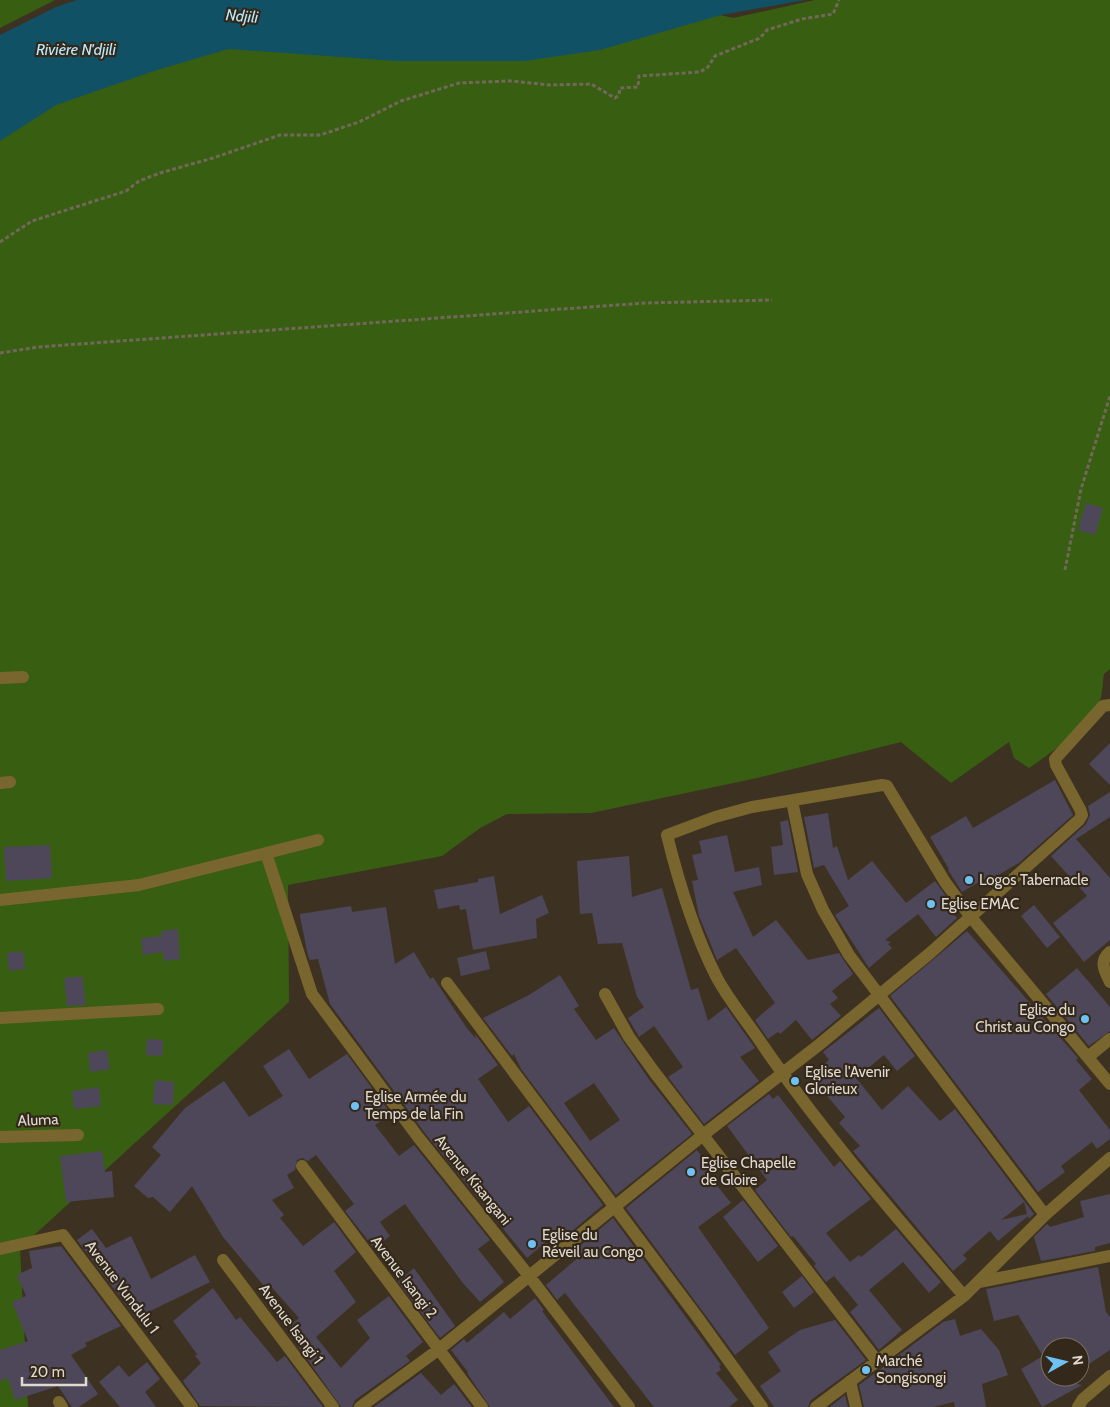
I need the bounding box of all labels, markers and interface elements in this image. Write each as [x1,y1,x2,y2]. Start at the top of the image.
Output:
water label: Ndjili [225,5,260,27]
water label: Rivière N'djili [36,40,117,59]
place label: Logos Tabernacle [979,871,1089,889]
marker: Logos Tabernacle [963,874,975,886]
place label: Eglise EMAC [941,895,1019,913]
marker: Eglise EMAC [925,898,937,910]
place label: Eglise du Christ au Congo [975,1001,1075,1036]
marker: Eglise du Christ au Congo [1079,1013,1091,1025]
place label: Eglise l'Avenir Glorieux [805,1063,890,1098]
marker: Eglise l'Avenir Glorieux [789,1075,801,1087]
place label: Eglise Armée du Temps de la Fin [365,1088,467,1123]
marker: Eglise Armée du Temps de la Fin [349,1100,361,1112]
street label: Aluma [17,1110,60,1130]
street label: Avenue Kisangani [431,1131,515,1229]
place label: Eglise Chapelle de Gloire [701,1154,796,1189]
marker: Eglise Chapelle de Gloire [685,1166,697,1178]
place label: Eglise du Réveil au Congo [542,1226,643,1261]
street label: Avenue Isangi 2 [367,1232,441,1322]
street label: Avenue Vundulu 1 [81,1237,163,1337]
marker: Eglise du Réveil au Congo [526,1238,538,1250]
street label: Avenue Isangi 1 [255,1280,327,1368]
north arrow [1040,1337,1090,1387]
place label: Marché Songisongi [876,1352,946,1387]
scale bar [22,1354,86,1386]
text: N [1068,1354,1087,1366]
text: 20 m [30,1363,65,1381]
marker: Marché Songisongi [860,1364,872,1376]

